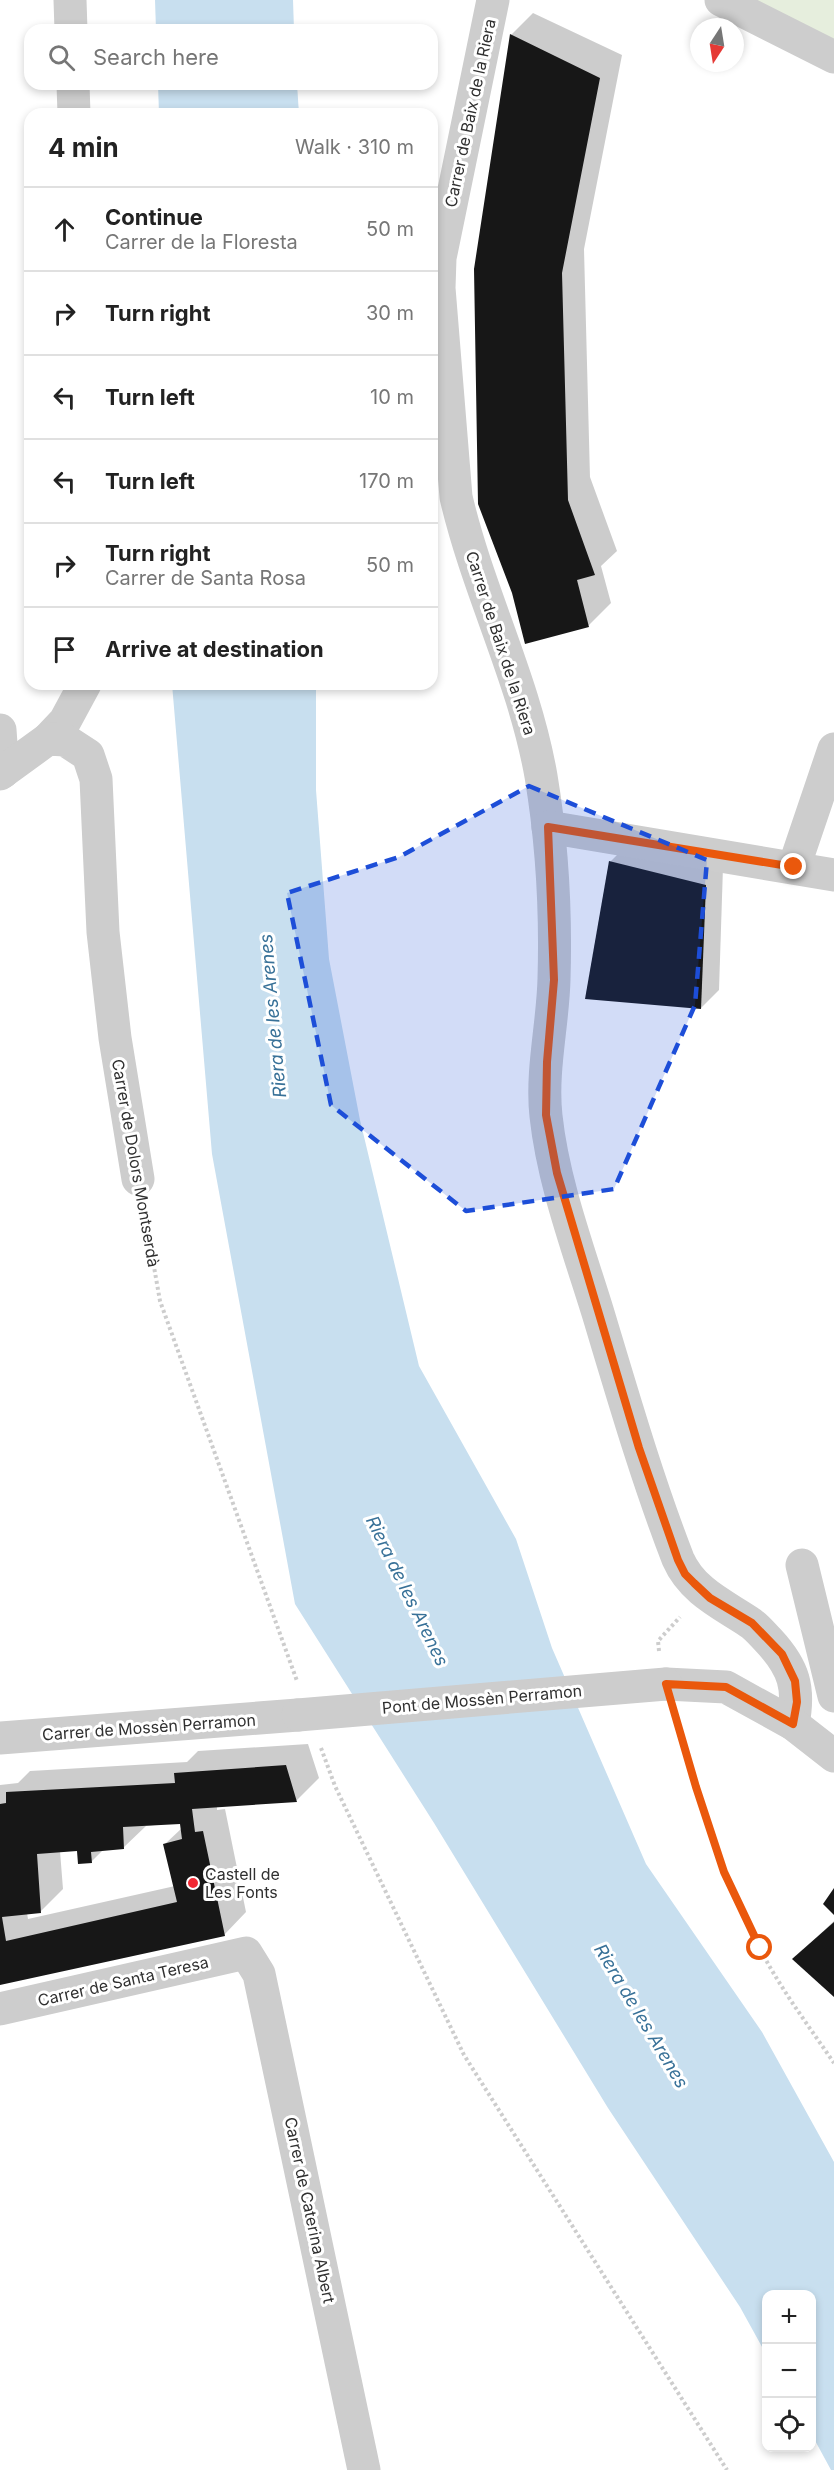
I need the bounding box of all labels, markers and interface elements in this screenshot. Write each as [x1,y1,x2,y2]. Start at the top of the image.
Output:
street label: Carrer de Baix de la Riera [440,17,500,209]
north arrow [690,18,744,72]
search box [24,24,438,90]
icon: search [45,41,78,74]
text: Search here [93,44,219,70]
text: 4 min [48,132,119,163]
text: Walk · 310 m [295,135,414,159]
text: Continue [105,204,203,230]
icon: ahead [48,213,81,246]
text: 50 m [366,217,414,241]
text: Carrer de la Floresta [105,230,298,254]
icon: right [48,297,81,330]
text: Turn right [105,300,211,326]
text: 30 m [366,301,414,325]
icon: left [48,381,81,414]
text: Turn left [105,384,195,410]
text: 10 m [370,385,414,409]
icon: left [48,465,81,498]
text: Turn left [105,468,195,494]
text: 170 m [359,469,414,493]
text: Turn right [105,540,211,566]
street label: Carrer de Baix de la Riera [462,548,540,738]
icon: right [48,549,81,582]
text: 50 m [366,553,414,577]
text: Carrer de Santa Rosa [105,566,306,590]
icon: arrive [48,633,81,666]
text: Arrive at destination [105,636,324,662]
route end [780,853,806,879]
water label: Riera de les Arenes [255,933,290,1099]
street label: Carrer de Dolors Montserdà [108,1058,164,1268]
water label: Riera de les Arenes [362,1512,453,1669]
street label: Pont de Mossèn Perramon [381,1680,583,1718]
street label: Carrer de Mossèn Perramon [41,1710,257,1744]
place label: Castell de Les Fonts [205,1864,280,1902]
marker: Castell de Les Fonts [186,1876,200,1890]
route start [746,1934,772,1960]
water label: Riera de les Arenes [590,1940,693,2092]
street label: Carrer de Santa Teresa [36,1952,210,2010]
street label: Carrer de Caterina Albert [280,2115,340,2305]
map controls [762,2290,816,2452]
button: + [762,2290,816,2344]
button: − [762,2344,816,2398]
button: locate [762,2398,816,2452]

